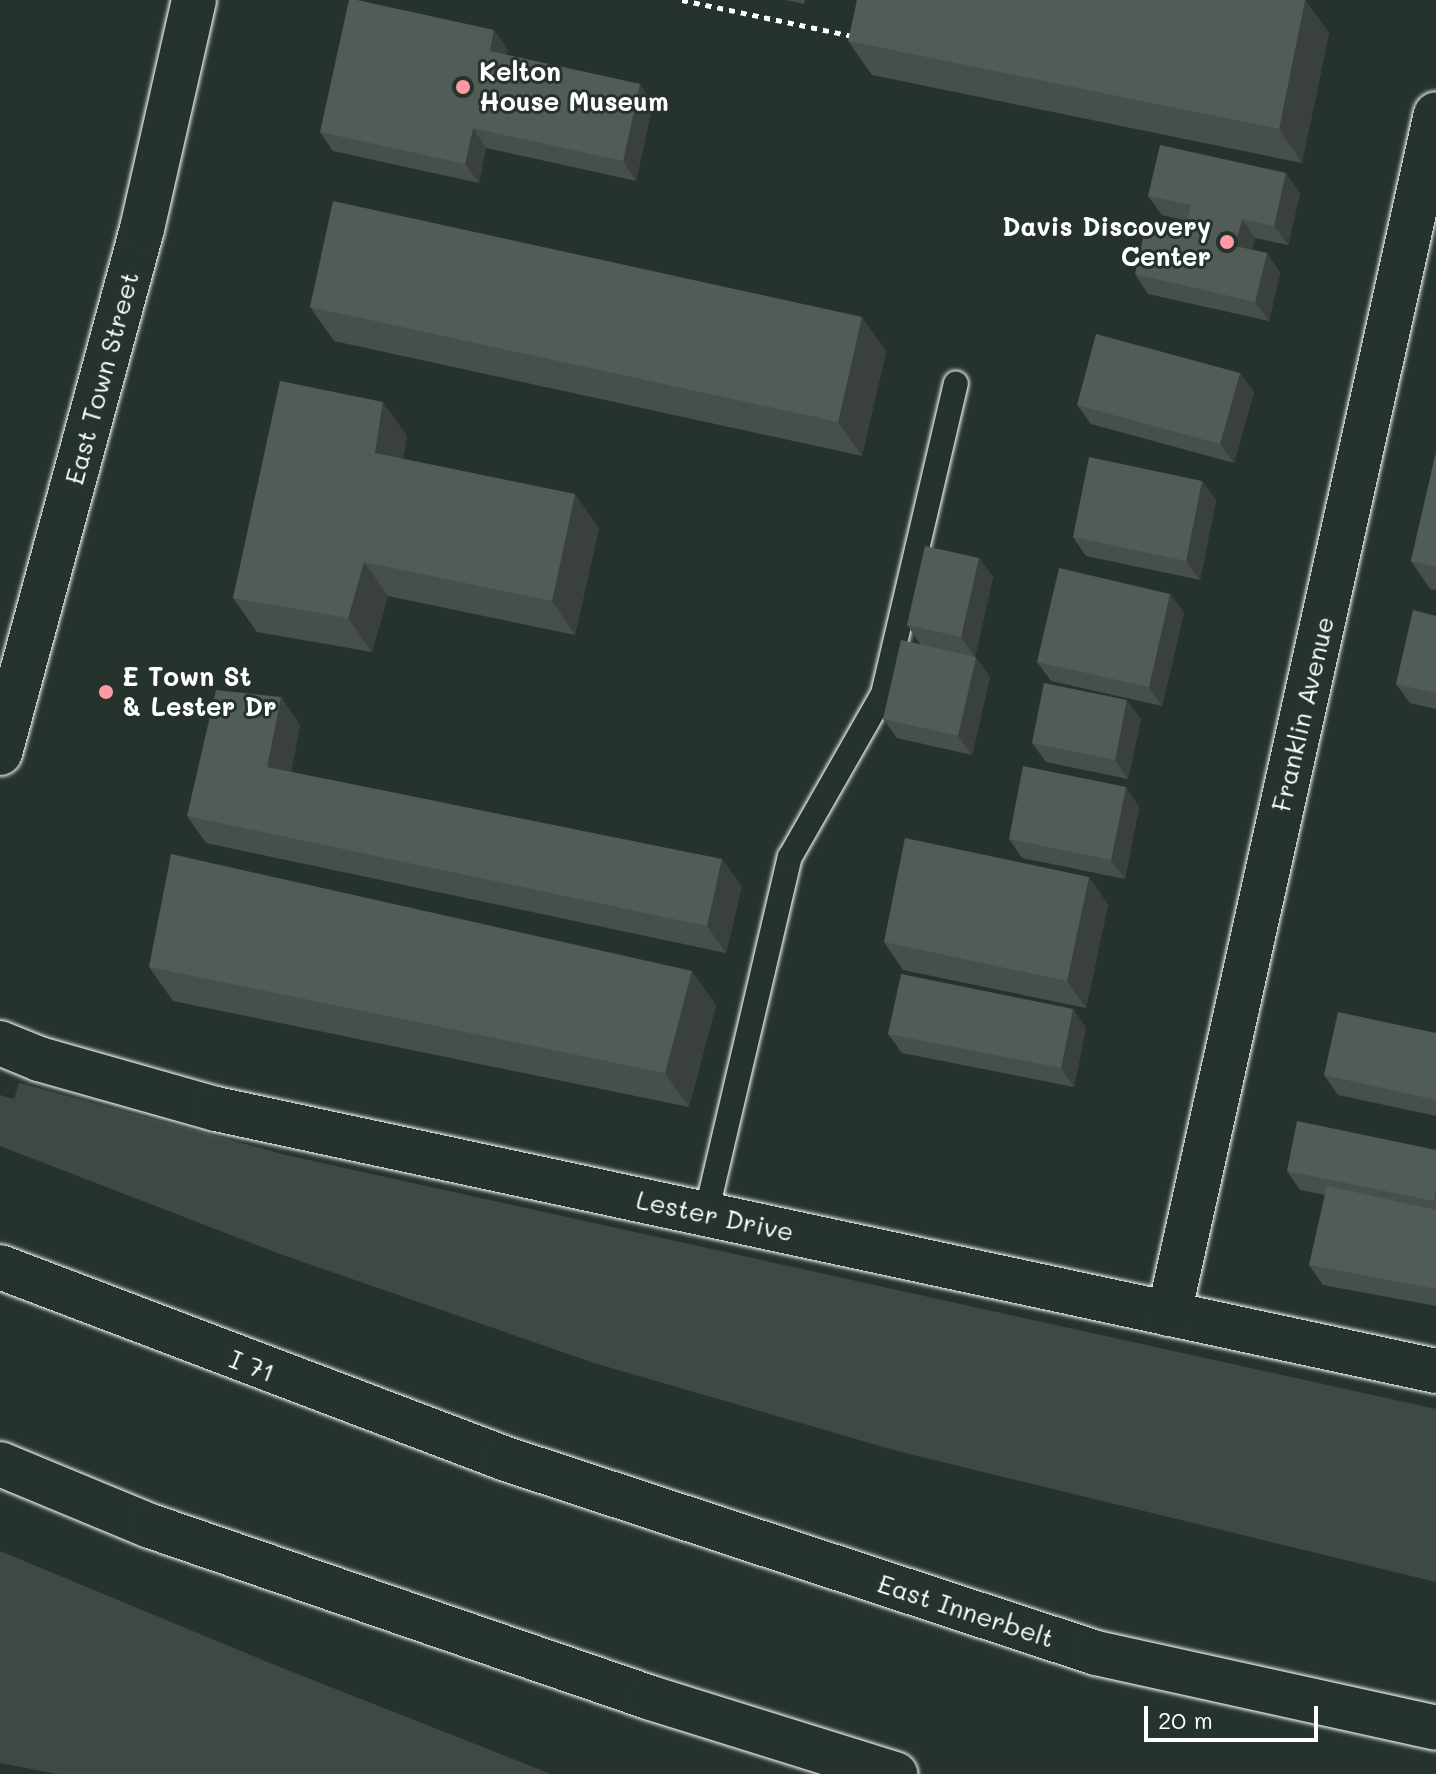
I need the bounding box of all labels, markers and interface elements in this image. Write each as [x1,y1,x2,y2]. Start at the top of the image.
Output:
place label: Kelton House Museum [479,56,669,118]
marker: Kelton House Museum [454,78,472,96]
place label: Davis Discovery Center [1002,211,1211,272]
marker: Davis Discovery Center [1218,233,1236,251]
street label: East Town Street [59,268,145,488]
street label: Franklin Avenue [1265,613,1341,815]
place label: E Town St & Lester Dr [122,661,277,722]
marker: E Town St & Lester Dr [97,683,115,701]
street label: Lester Drive [633,1184,797,1248]
street label: I 71 [225,1343,279,1389]
street label: East Innerbelt [874,1568,1058,1654]
scale bar [1148,1690,1322,1740]
text: 20 m [1158,1704,1213,1735]

